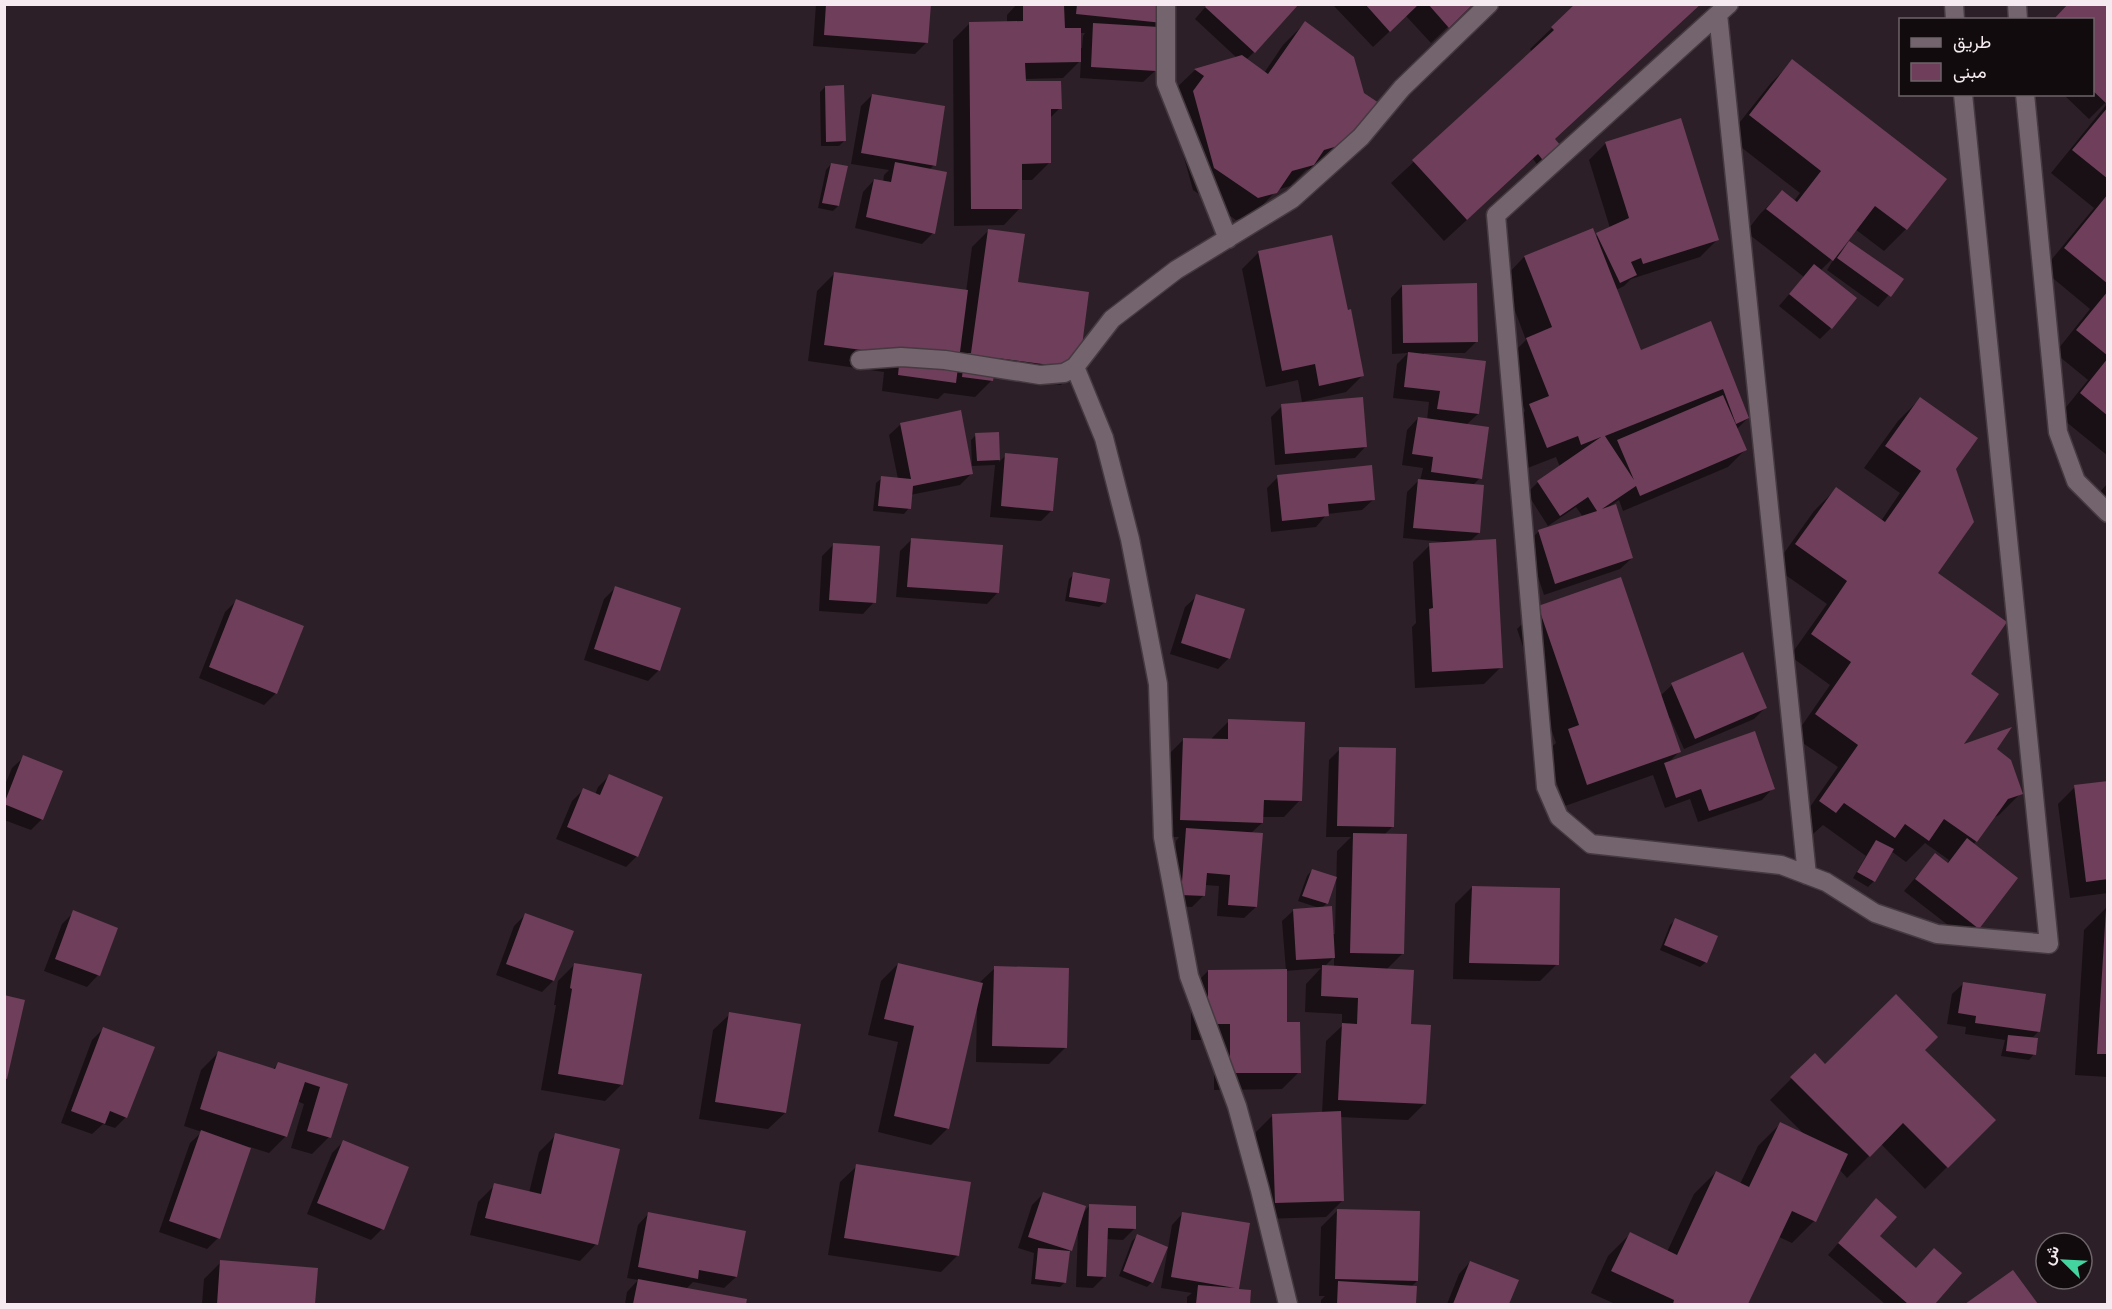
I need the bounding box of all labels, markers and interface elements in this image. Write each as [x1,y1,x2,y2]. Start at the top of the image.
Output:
legend [1899,18,2094,96]
text: طريق [1953,31,1991,53]
text: مبنى [1953,61,1987,83]
north arrow [2034,1231,2094,1291]
text: ش [2038,1242,2063,1268]

